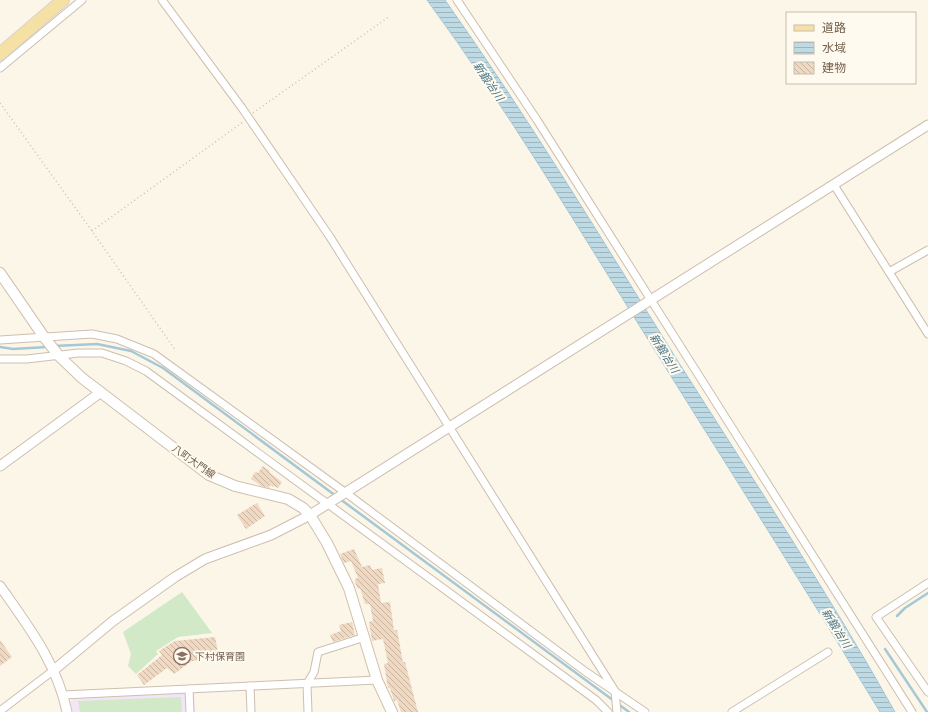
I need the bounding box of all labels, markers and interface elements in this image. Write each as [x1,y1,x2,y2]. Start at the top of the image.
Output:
legend [786,12,916,84]
text: 道路 [822,20,846,35]
text: 水域 [822,40,846,55]
water label: 新鍛冶川 [471,59,507,104]
text: 建物 [822,60,846,75]
water label: 新鍛冶川 [648,331,683,376]
street label: 八町大門線 [170,442,218,480]
water label: 新鍛冶川 [820,606,855,651]
school or university icon: 下村保育園 [172,646,192,666]
place label: 下村保育園 [195,650,245,662]

